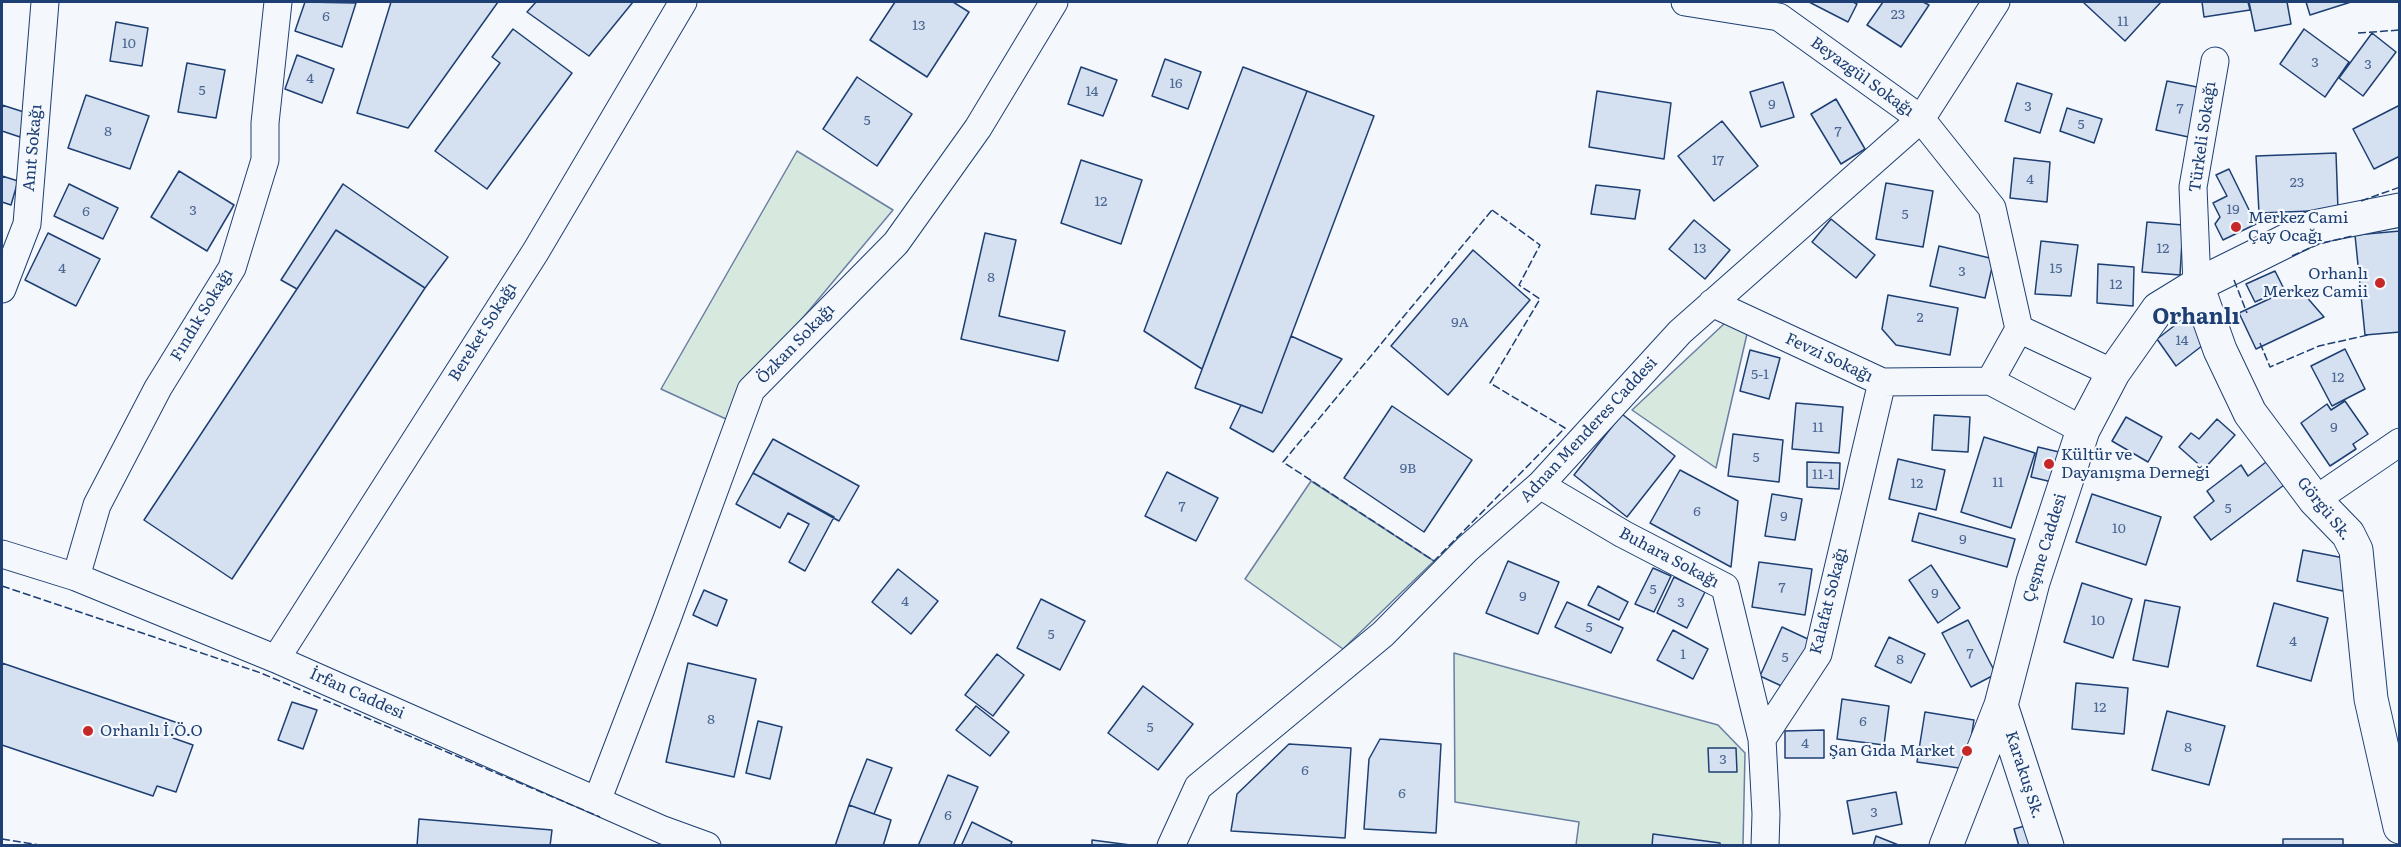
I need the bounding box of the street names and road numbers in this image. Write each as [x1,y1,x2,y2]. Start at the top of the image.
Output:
street label: Beyazgül Sokağı [1807,33,1917,121]
street label: Türkeli Sokağı [2186,80,2220,194]
street label: Anıt Sokağı [20,103,46,193]
street label: Fındık Sokağı [167,265,237,365]
street label: Bereket Sokağı [445,279,521,385]
street label: Özkan Sokağı [753,300,839,388]
street label: Fevzi Sokağı [1782,329,1876,387]
street label: Adnan Menderes Caddesi [1517,353,1661,507]
street label: Görgü Sk. [2293,474,2355,544]
street label: Çeşme Caddesi [2019,491,2071,605]
street label: Buhara Sokağı [1616,524,1722,592]
street label: Kalafat Sokağı [1806,546,1852,656]
street label: İrfan Caddesi [307,665,407,723]
street label: Karakuş Sk. [2001,729,2047,821]

